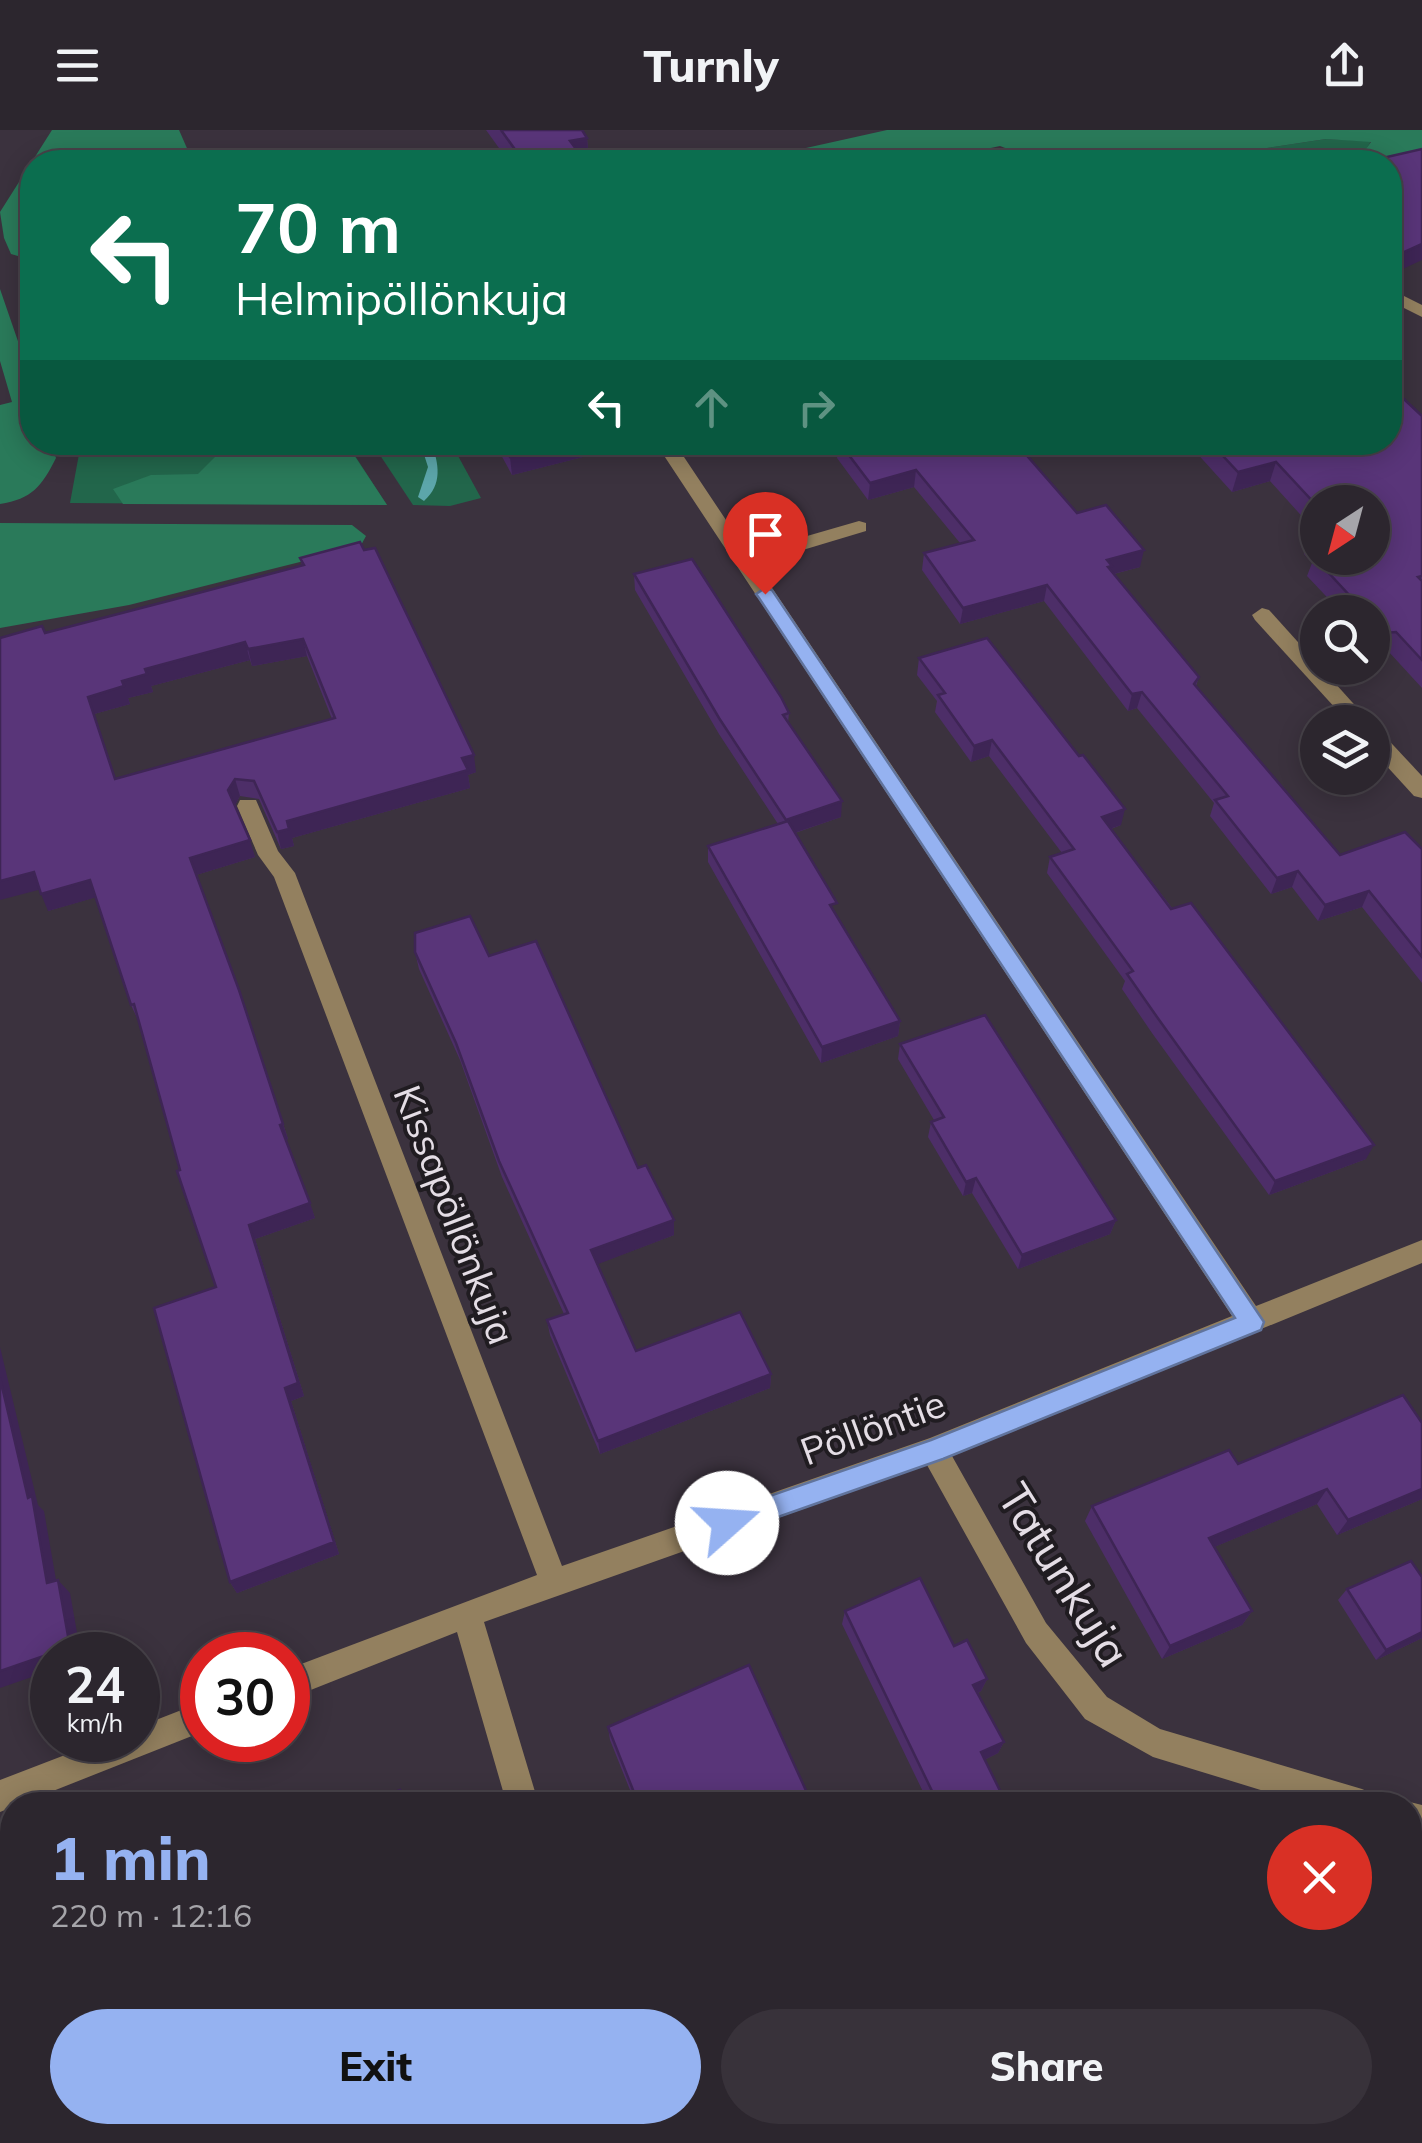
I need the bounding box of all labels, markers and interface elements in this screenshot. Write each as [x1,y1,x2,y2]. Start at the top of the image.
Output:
text: Turnly [643,37,779,93]
icon: menu [50,38,105,93]
icon: share [1317,38,1372,93]
text: 70 m [235,183,401,271]
icon: left [70,190,200,320]
text: Helmipöllönkuja [235,270,568,326]
icon: left [579,380,634,435]
icon: ahead [684,380,739,435]
icon: right [789,380,844,435]
north arrow [1300,485,1390,575]
map controls [1300,485,1390,795]
pin [723,492,808,595]
icon: arrive [738,507,793,562]
button: search [1300,595,1390,685]
button: layers [1300,705,1390,795]
street label: Kissapöllönkuja [384,1078,526,1351]
street label: Pöllöntie [794,1379,952,1475]
position arrow [675,1471,779,1575]
street label: Tatunkuja [987,1472,1143,1677]
speed limit sign: 30 [180,1632,310,1762]
text: 24 [65,1653,125,1716]
text: km/h [67,1707,123,1738]
text: 1 min [50,1820,211,1895]
button: close [1267,1825,1372,1930]
text: 220 m · 12:16 [50,1895,252,1935]
button: Exit [50,2009,701,2124]
button: Share [721,2009,1372,2124]

